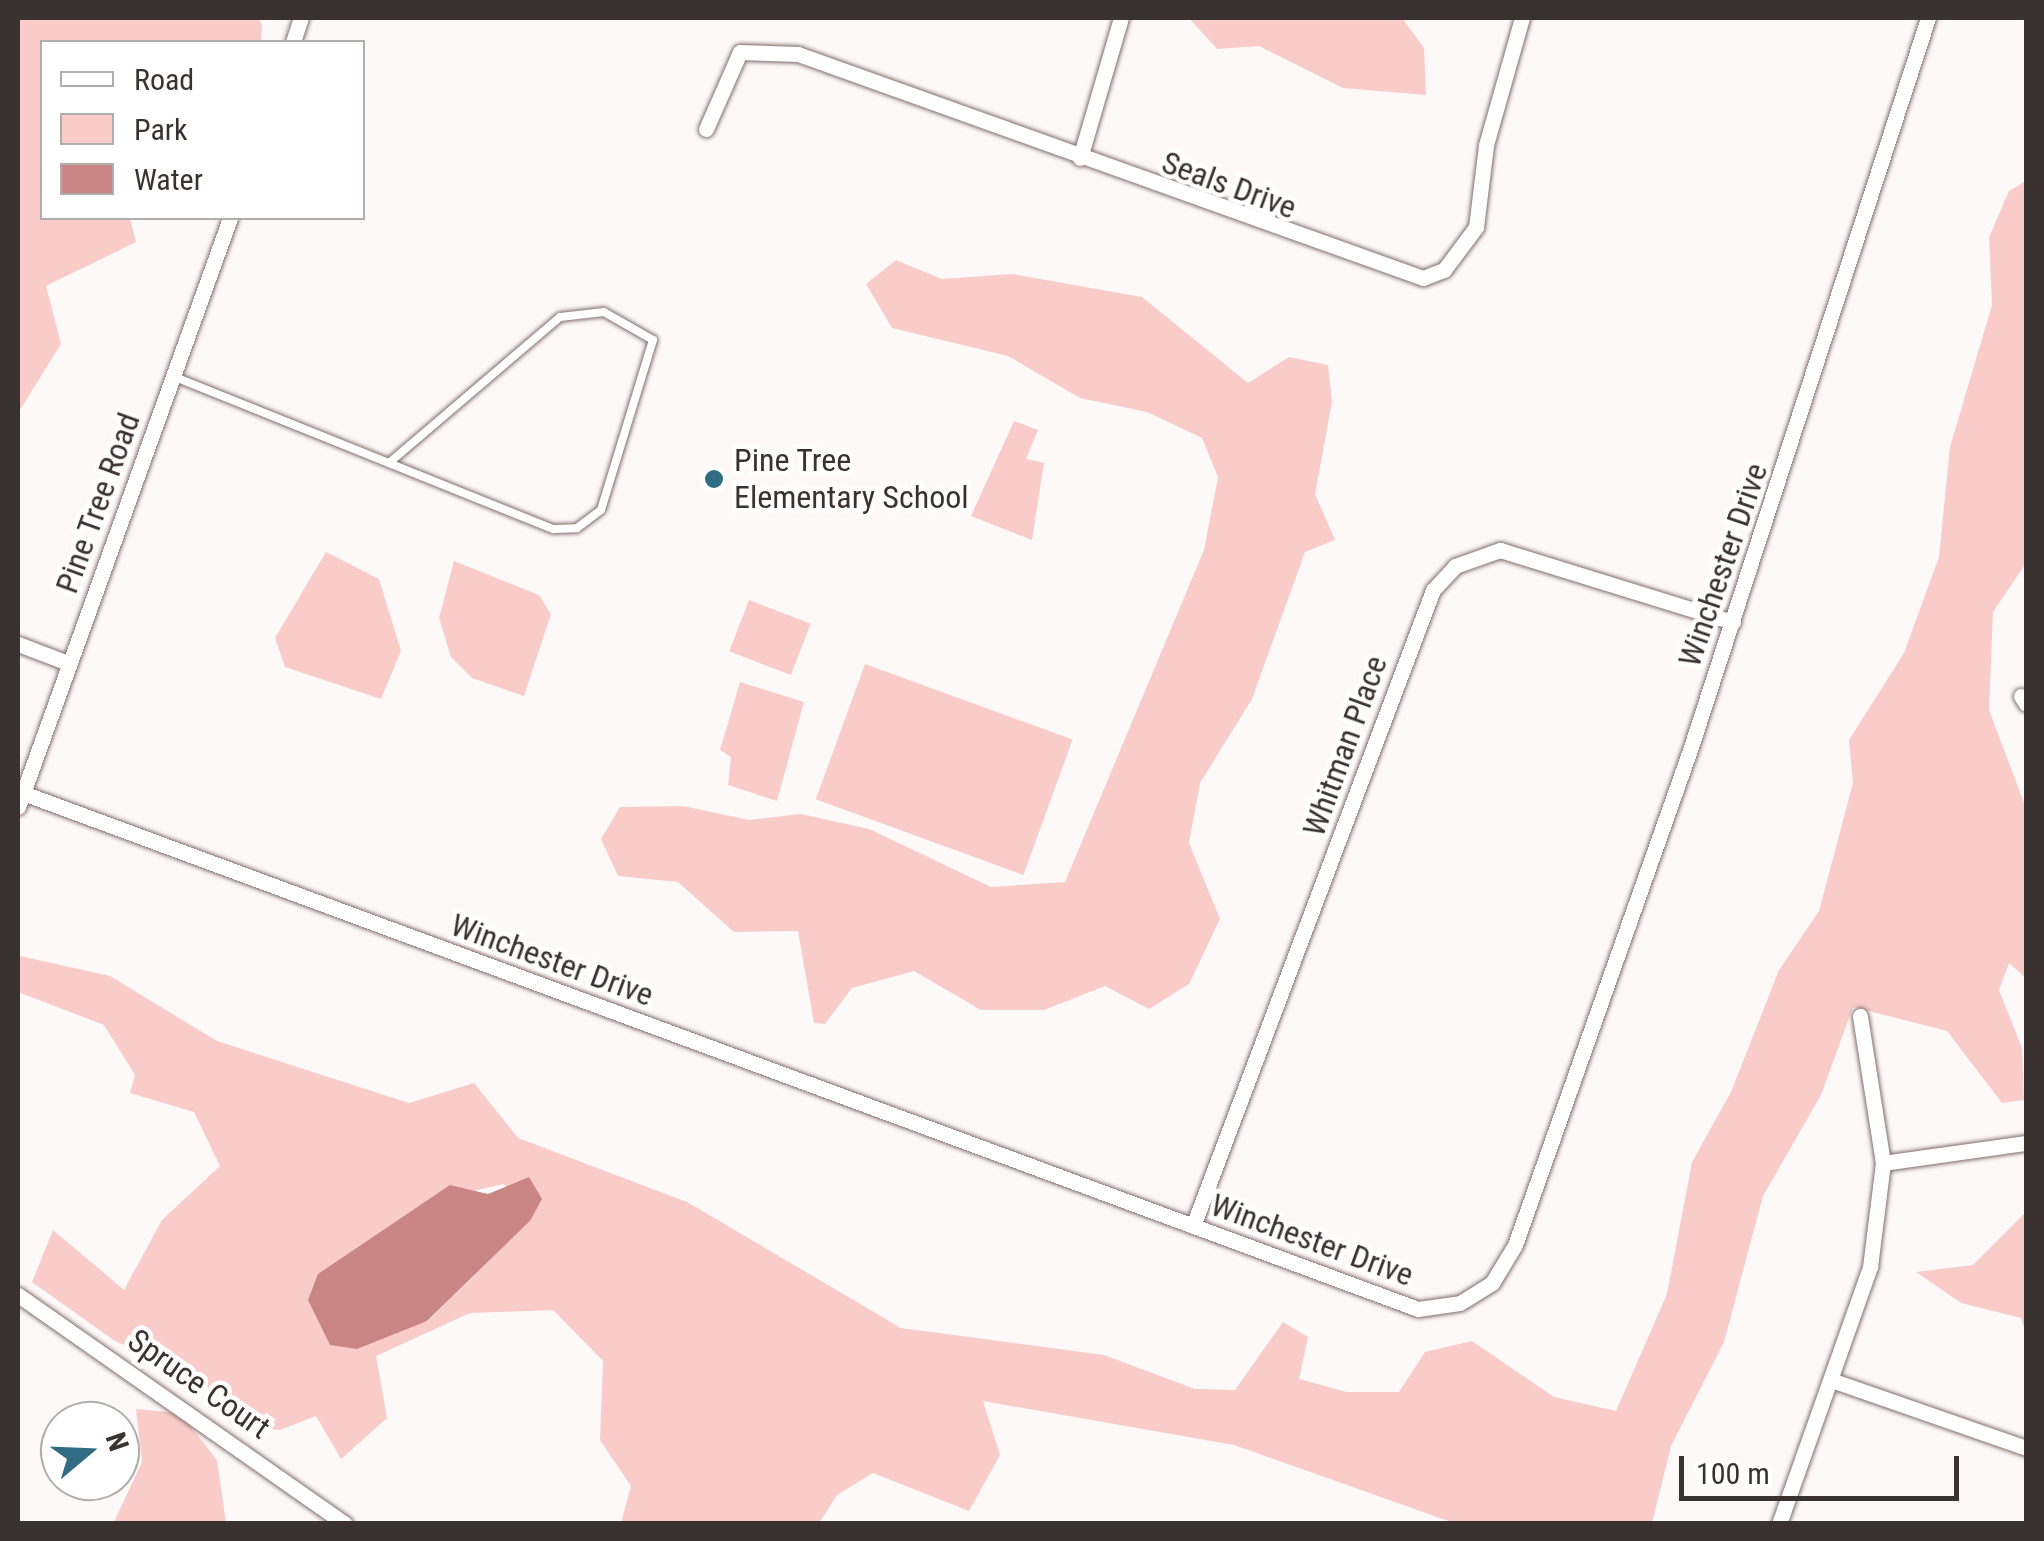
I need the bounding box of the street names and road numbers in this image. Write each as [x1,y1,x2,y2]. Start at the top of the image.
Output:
street label: Seals Drive [1157,143,1301,227]
street label: Pine Tree Road [48,407,148,599]
street label: Winchester Drive [1670,458,1776,672]
street label: Whitman Place [1295,651,1395,841]
street label: Winchester Drive [446,906,658,1014]
street label: Winchester Drive [1206,1186,1418,1294]
street label: Spruce Court [121,1321,277,1447]

